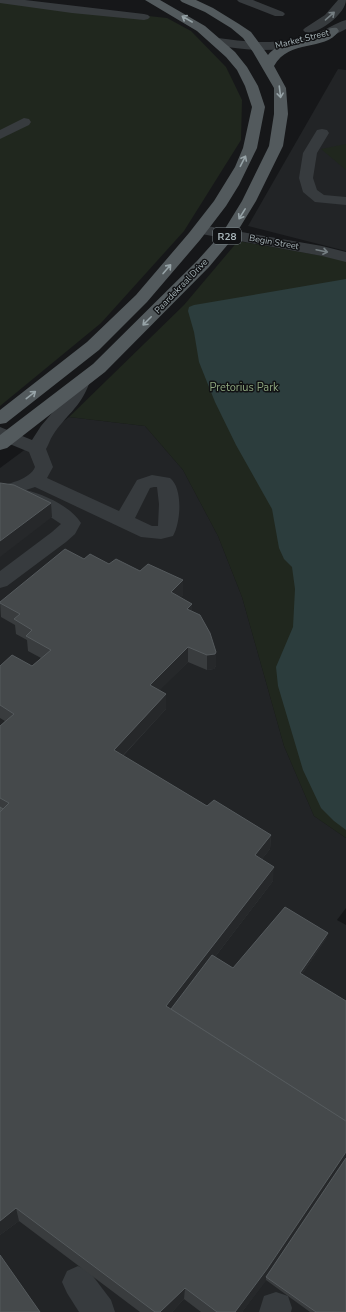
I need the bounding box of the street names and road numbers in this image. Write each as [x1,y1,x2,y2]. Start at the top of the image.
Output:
street label: Market Street [274,26,331,51]
road number: R28 [213,228,241,244]
street label: Begin Street [248,232,301,252]
street label: Paardekraal Drive [152,256,210,316]

